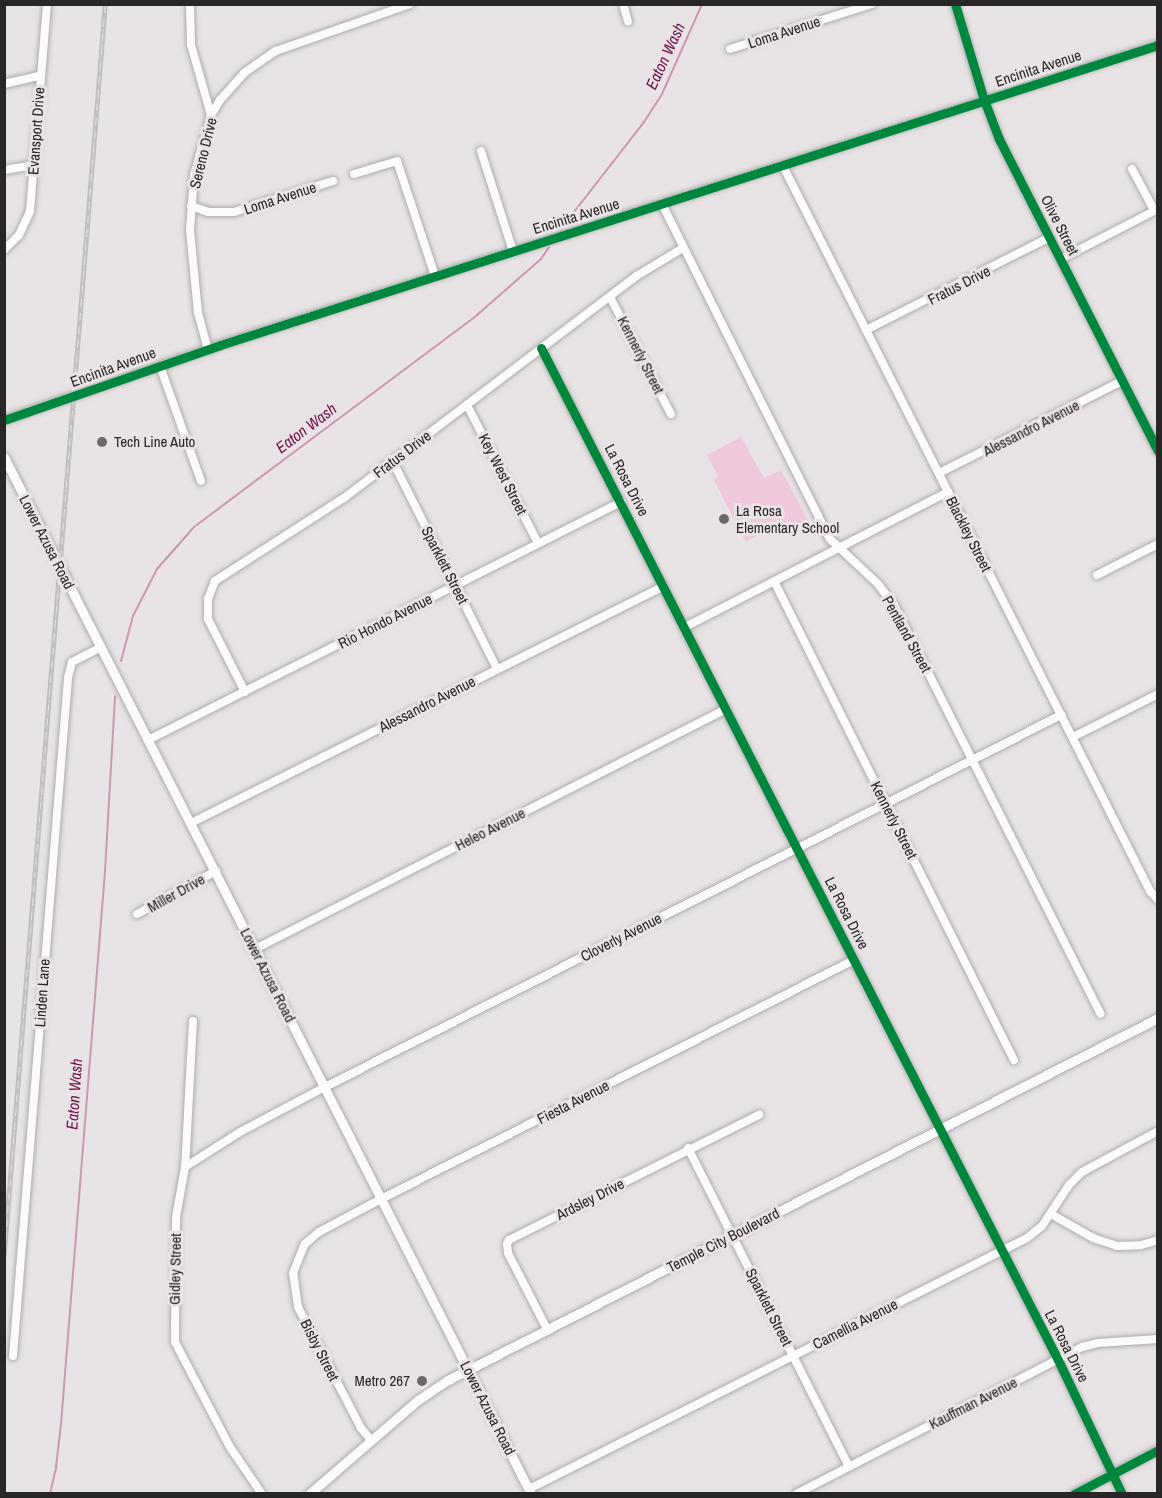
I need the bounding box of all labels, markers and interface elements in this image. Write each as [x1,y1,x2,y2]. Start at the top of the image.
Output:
street label: Loma Avenue [745,12,823,52]
water label: Eaton Wash [641,20,689,92]
street label: Encinita Avenue [992,46,1084,90]
street label: Evansport Drive [24,86,48,176]
street label: Sereno Drive [186,116,220,190]
street label: Loma Avenue [241,178,319,218]
street label: Olive Street [1037,192,1083,258]
street label: Encinita Avenue [530,194,622,238]
street label: Fratus Drive [925,262,993,308]
street label: Kennerly Street [614,313,668,397]
street label: Encinita Avenue [68,343,158,391]
street label: Alessandro Avenue [979,396,1083,460]
water label: Eaton Wash [272,399,340,457]
street label: Fratus Drive [370,426,434,482]
street label: Key West Street [475,430,531,518]
place label: Tech Line Auto [114,433,196,451]
marker: Tech Line Auto [95,435,109,449]
street label: La Rosa Drive [601,441,653,519]
street label: Lower Azusa Road [15,492,79,592]
street label: Blackley Street [942,493,996,575]
place label: La Rosa Elementary School [736,501,839,536]
marker: La Rosa Elementary School [717,512,731,526]
street label: Sparklett Street [418,523,472,607]
street label: Rio Hondo Avenue [335,589,435,653]
street label: Pentland Street [879,593,935,675]
street label: Alessandro Avenue [375,672,479,736]
street label: Kennerly Street [867,778,921,862]
street label: Heleo Avenue [452,803,528,855]
street label: Miller Drive [144,870,208,916]
street label: La Rosa Drive [821,874,873,952]
street label: Cloverly Avenue [577,909,665,965]
street label: Lower Azusa Road [236,925,300,1025]
street label: Linden Lane [31,958,53,1028]
water label: Eaton Wash [62,1058,86,1130]
street label: Fiesta Avenue [534,1076,612,1128]
street label: Ardsley Drive [553,1174,627,1224]
street label: Temple City Boulevard [664,1204,782,1276]
street label: Gidley Street [165,1233,185,1305]
street label: Sparklett Street [742,1265,796,1349]
street label: Camellia Avenue [809,1295,901,1353]
street label: La Rosa Drive [1041,1307,1093,1385]
street label: Bisby Street [297,1316,343,1384]
street label: Lower Azusa Road [456,1358,520,1458]
place label: Metro 267 [355,1372,410,1390]
street label: Kauffman Avenue [926,1373,1020,1433]
marker: Metro 267 [415,1374,429,1388]

